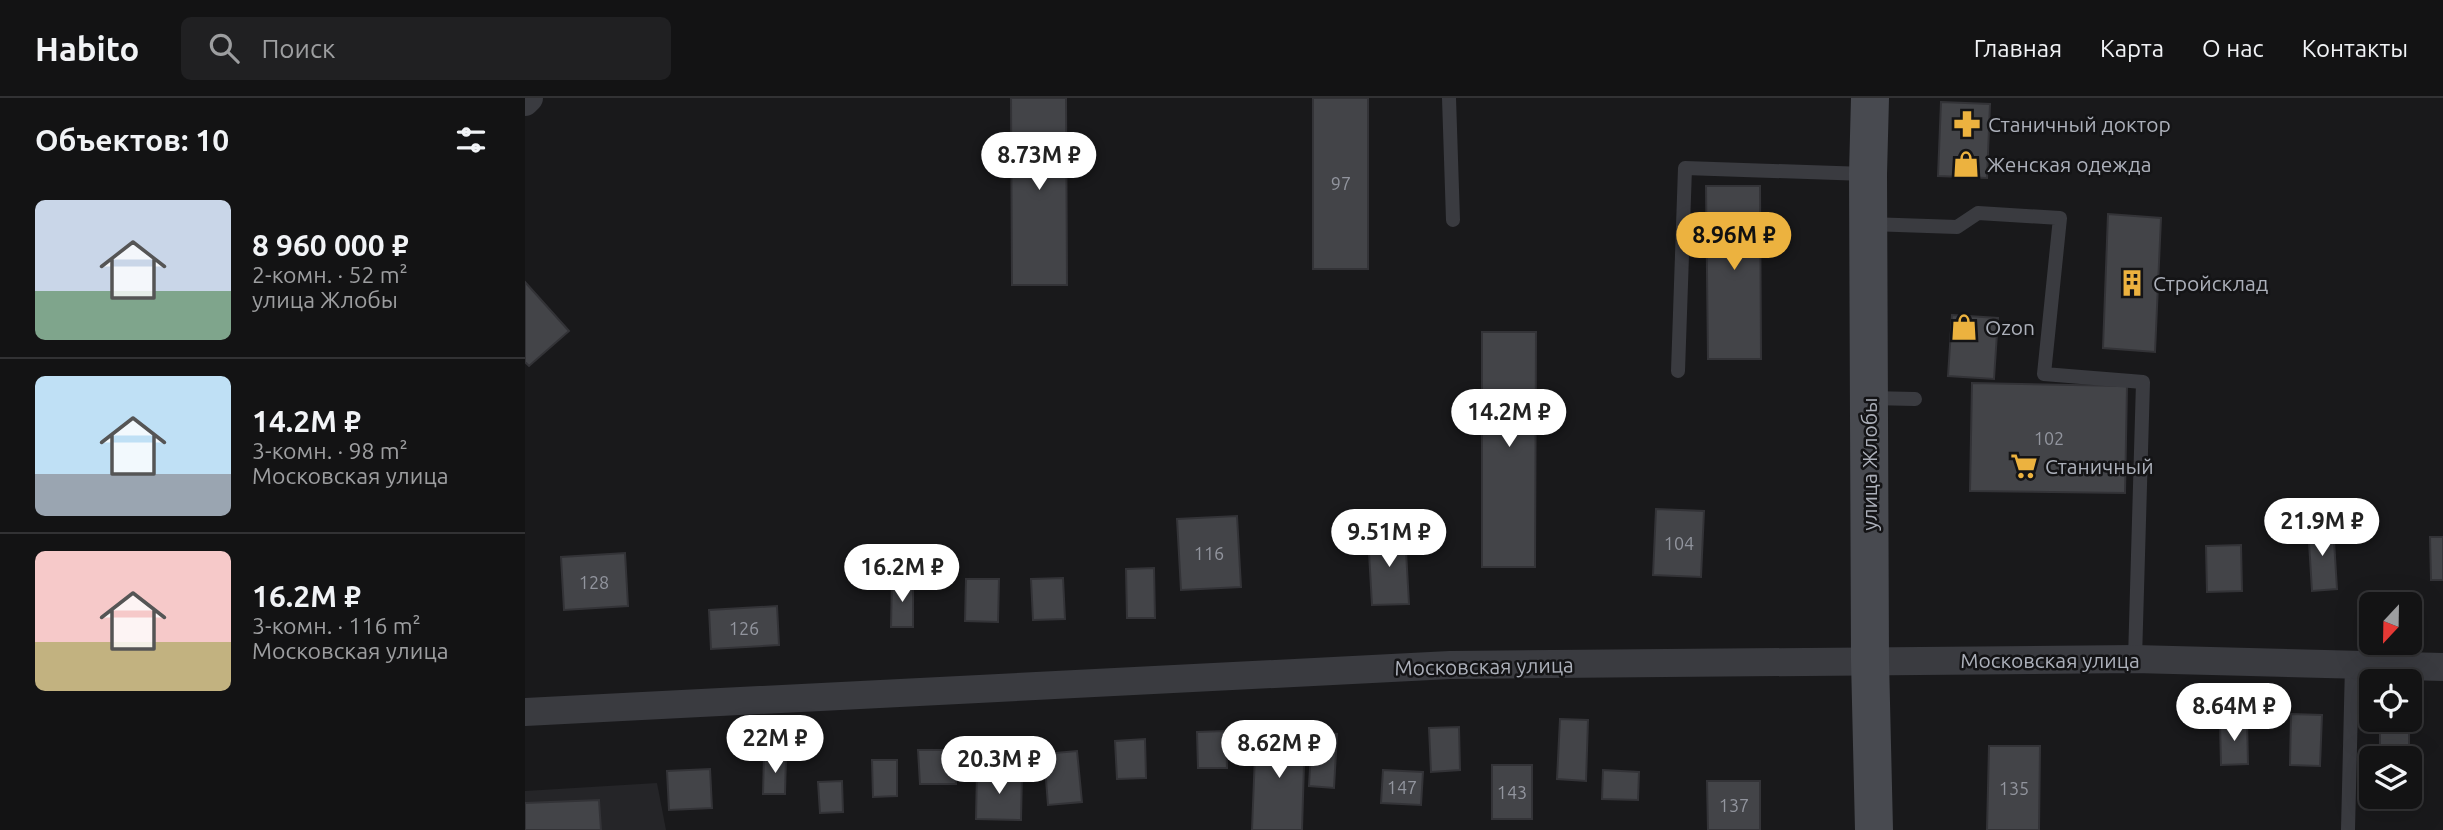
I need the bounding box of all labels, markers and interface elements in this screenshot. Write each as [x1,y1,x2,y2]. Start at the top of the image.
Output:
search box [181,17,671,80]
icon: search [205,29,243,67]
text: Habito [35,30,139,67]
text: Поиск [261,34,335,63]
text: Главная [1974,35,2062,62]
text: Карта [2100,35,2164,62]
text: О нас [2202,35,2264,62]
text: Контакты [2302,35,2408,62]
pharmacy icon: Станичный доктор [1952,109,1982,139]
place label: Станичный доктор [1988,112,2171,136]
icon: filters [452,121,490,159]
text: Объектов: 10 [35,123,229,157]
pin: 8.73M ₽ [974,132,1104,192]
text: 8.73M ₽ [997,142,1081,167]
shop icon: Женская одежда [1951,149,1981,179]
place label: Женская одежда [1987,152,2151,176]
house number: 97 [1331,173,1351,193]
pin: 8.96M ₽ [1669,212,1799,272]
text: 8.96M ₽ [1692,222,1776,247]
icon: home [91,228,175,312]
text: 8 960 000 ₽ [252,228,409,262]
text: 2-комн. · 52 m² [252,262,408,287]
building icon: Стройсклад [2117,268,2147,298]
place label: Стройсклад [2153,271,2268,295]
text: улица Жлобы [252,287,398,312]
shop icon: Ozon [1949,312,1979,342]
place label: Ozon [1985,315,2035,339]
pin: 14.2M ₽ [1444,390,1574,449]
street label: улица Жлобы [1857,397,1881,531]
text: 14.2M ₽ [1467,399,1551,424]
icon: home [91,404,175,488]
text: 14.2M ₽ [252,404,361,438]
house number: 102 [2034,428,2064,448]
text: 3-комн. · 98 m² [252,438,408,463]
supermarket icon: Станичный [2009,451,2039,481]
place label: Станичный [2045,454,2154,478]
text: Московская улица [252,463,449,488]
pin: 21.9M ₽ [2257,498,2387,558]
text: 21.9M ₽ [2280,508,2364,533]
pin: 9.51M ₽ [1324,510,1454,569]
text: 9.51M ₽ [1347,519,1431,544]
house number: 104 [1664,533,1694,553]
house number: 116 [1194,543,1224,563]
pin: 16.2M ₽ [837,545,967,604]
text: 16.2M ₽ [860,554,944,579]
house number: 128 [579,572,609,592]
icon: home [91,579,175,663]
text: 16.2M ₽ [252,579,361,613]
north arrow [2359,592,2422,654]
map controls [2359,592,2422,809]
text: 3-комн. · 116 m² [252,613,421,638]
house number: 126 [729,618,759,638]
text: Московская улица [252,638,449,663]
street label: Московская улица [1960,648,2140,672]
street label: Московская улица [1394,652,1574,680]
button: locate [2359,669,2422,732]
pin: 8.64M ₽ [2169,684,2299,743]
text: 8.64M ₽ [2192,693,2276,718]
pin: 22M ₽ [726,716,824,775]
pin: 8.62M ₽ [1214,720,1344,780]
text: 22M ₽ [743,725,807,750]
text: 8.62M ₽ [1237,730,1321,755]
pin: 20.3M ₽ [934,736,1064,796]
text: 20.3M ₽ [957,746,1041,771]
button: layers [2359,746,2422,809]
house number: 147 [1387,777,1417,797]
house number: 135 [1999,778,2029,798]
house number: 143 [1497,782,1527,802]
house number: 137 [1719,795,1749,815]

